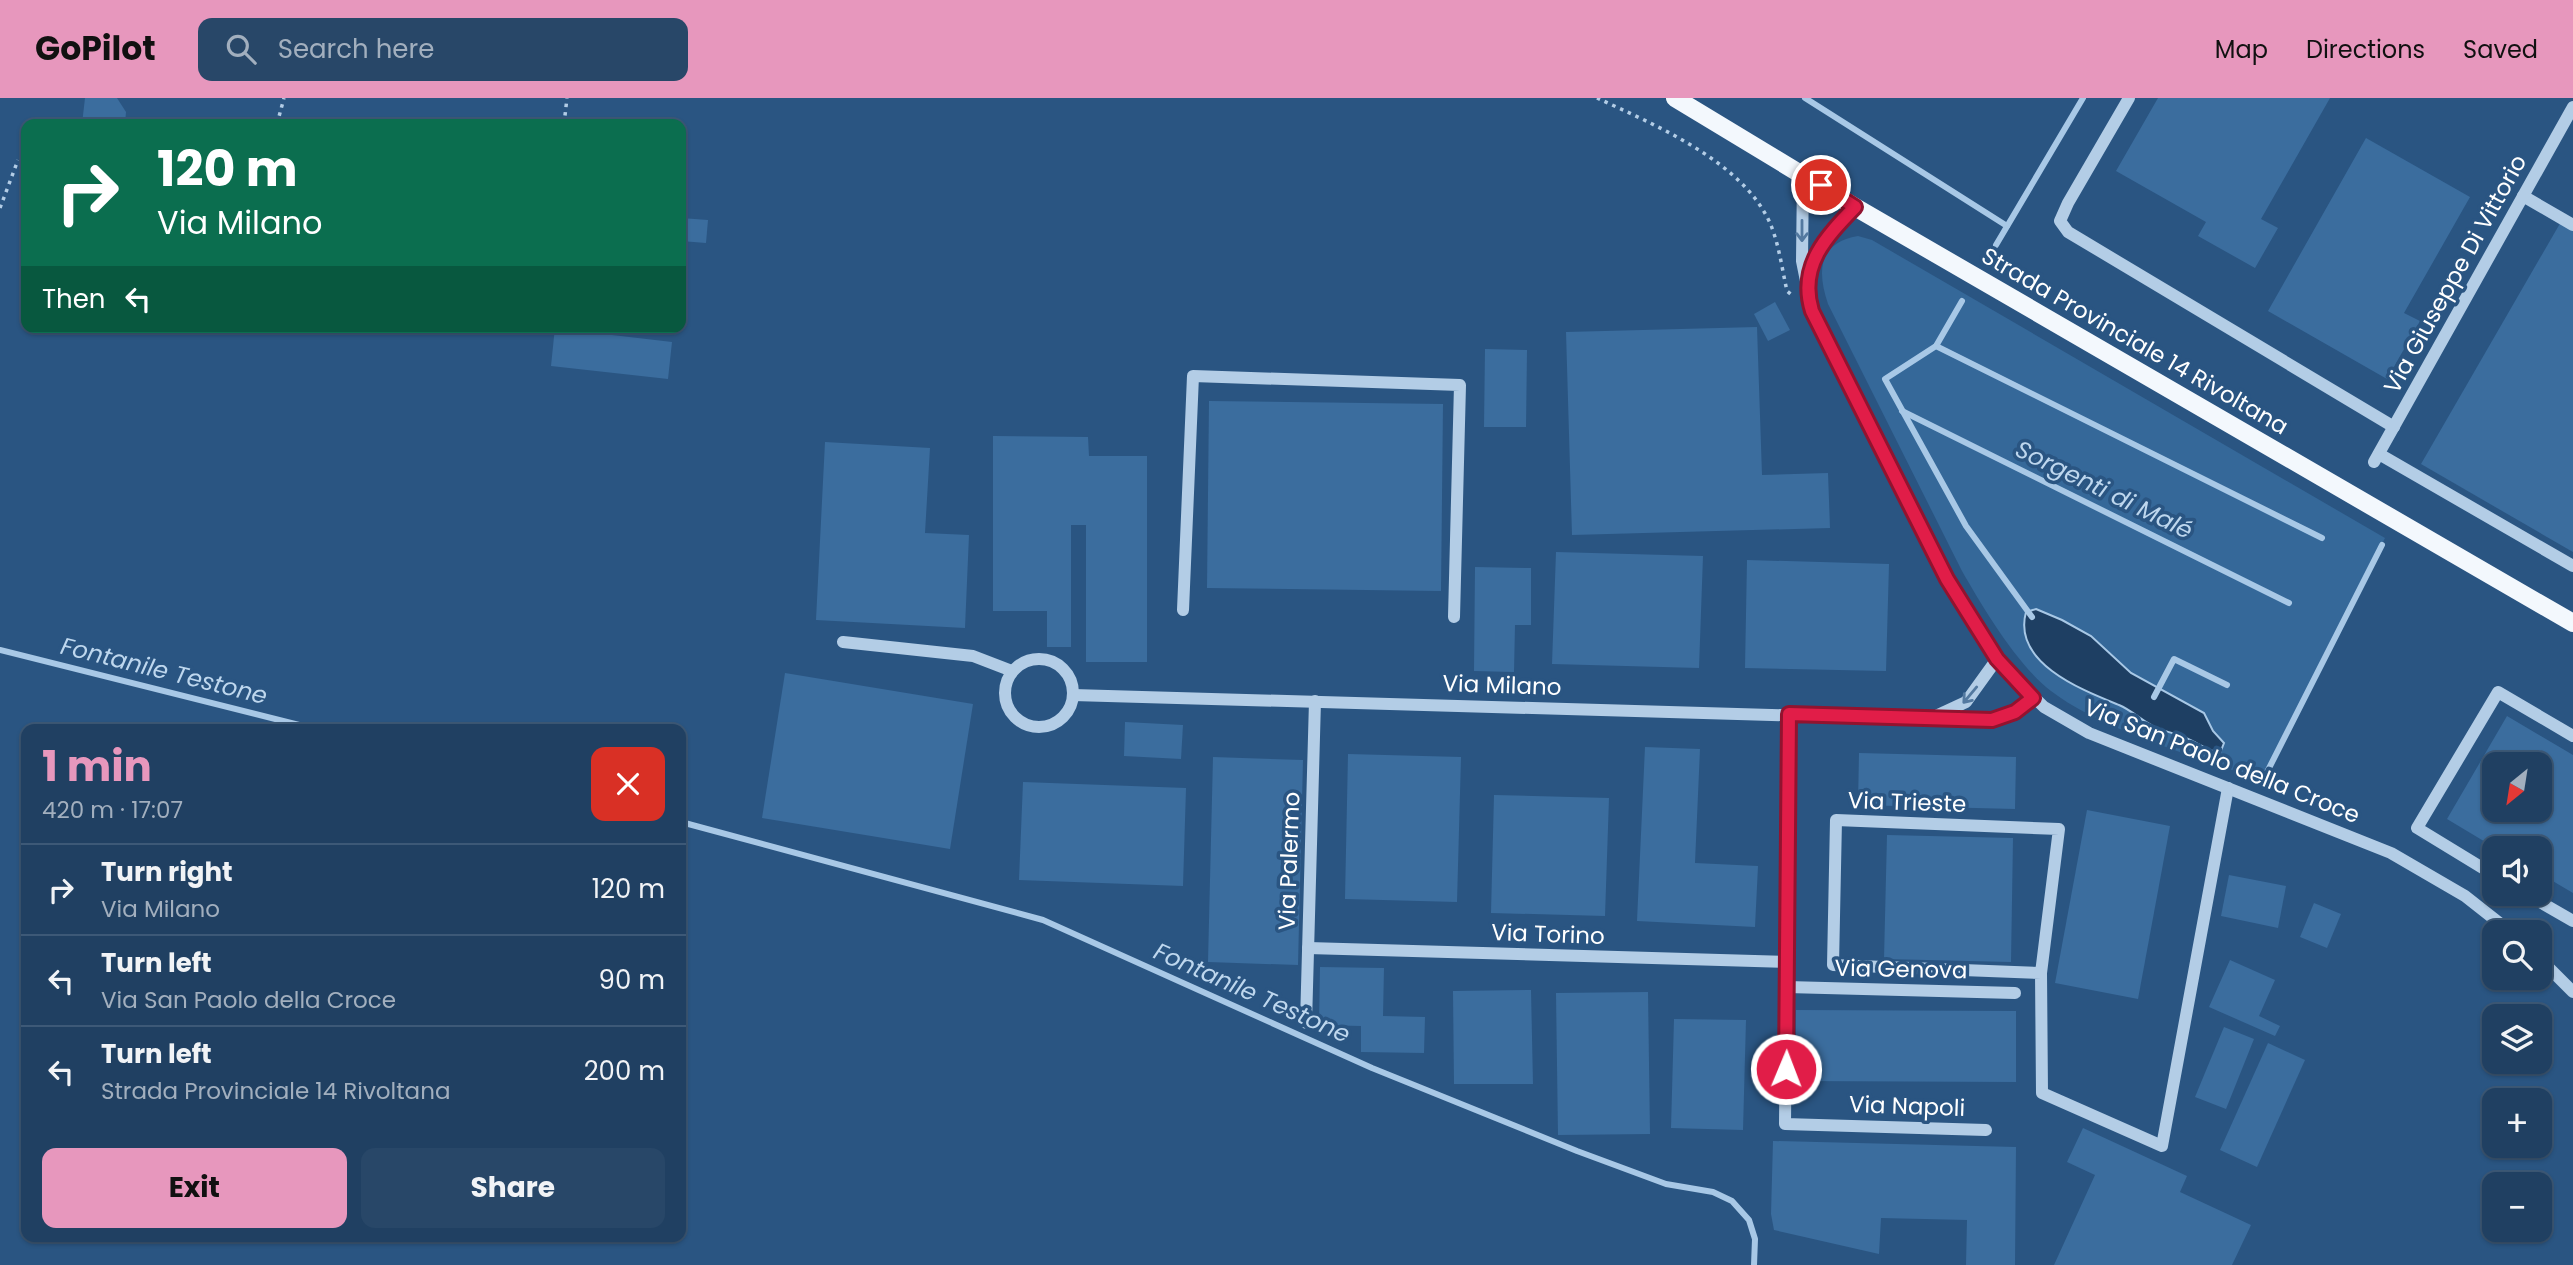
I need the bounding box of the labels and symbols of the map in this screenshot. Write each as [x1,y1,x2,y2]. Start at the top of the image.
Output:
street label: Via Giuseppe Di Vittorio [2376,149,2534,399]
pin [1791,155,1851,215]
one-way arrow [1795,219,1809,242]
street label: Strada Provinciale 14 Rivoltana [1976,240,2294,442]
water label: Sorgenti di Malé [2010,432,2199,547]
water label: Fontanile Testone [57,629,271,712]
street label: Via Milano [1442,667,1562,703]
one-way arrow [1962,686,1977,704]
street label: Via San Paolo della Croce [2079,691,2365,831]
north arrow [2482,752,2552,822]
street label: Via Trieste [1847,784,1967,820]
street label: Via Palermo [1271,791,1307,931]
street label: Via Torino [1491,916,1605,952]
water label: Fontanile Testone [1149,934,1356,1051]
street label: Via Genova [1834,952,1968,986]
position arrow [1749,1032,1823,1106]
street label: Via Napoli [1848,1088,1966,1124]

